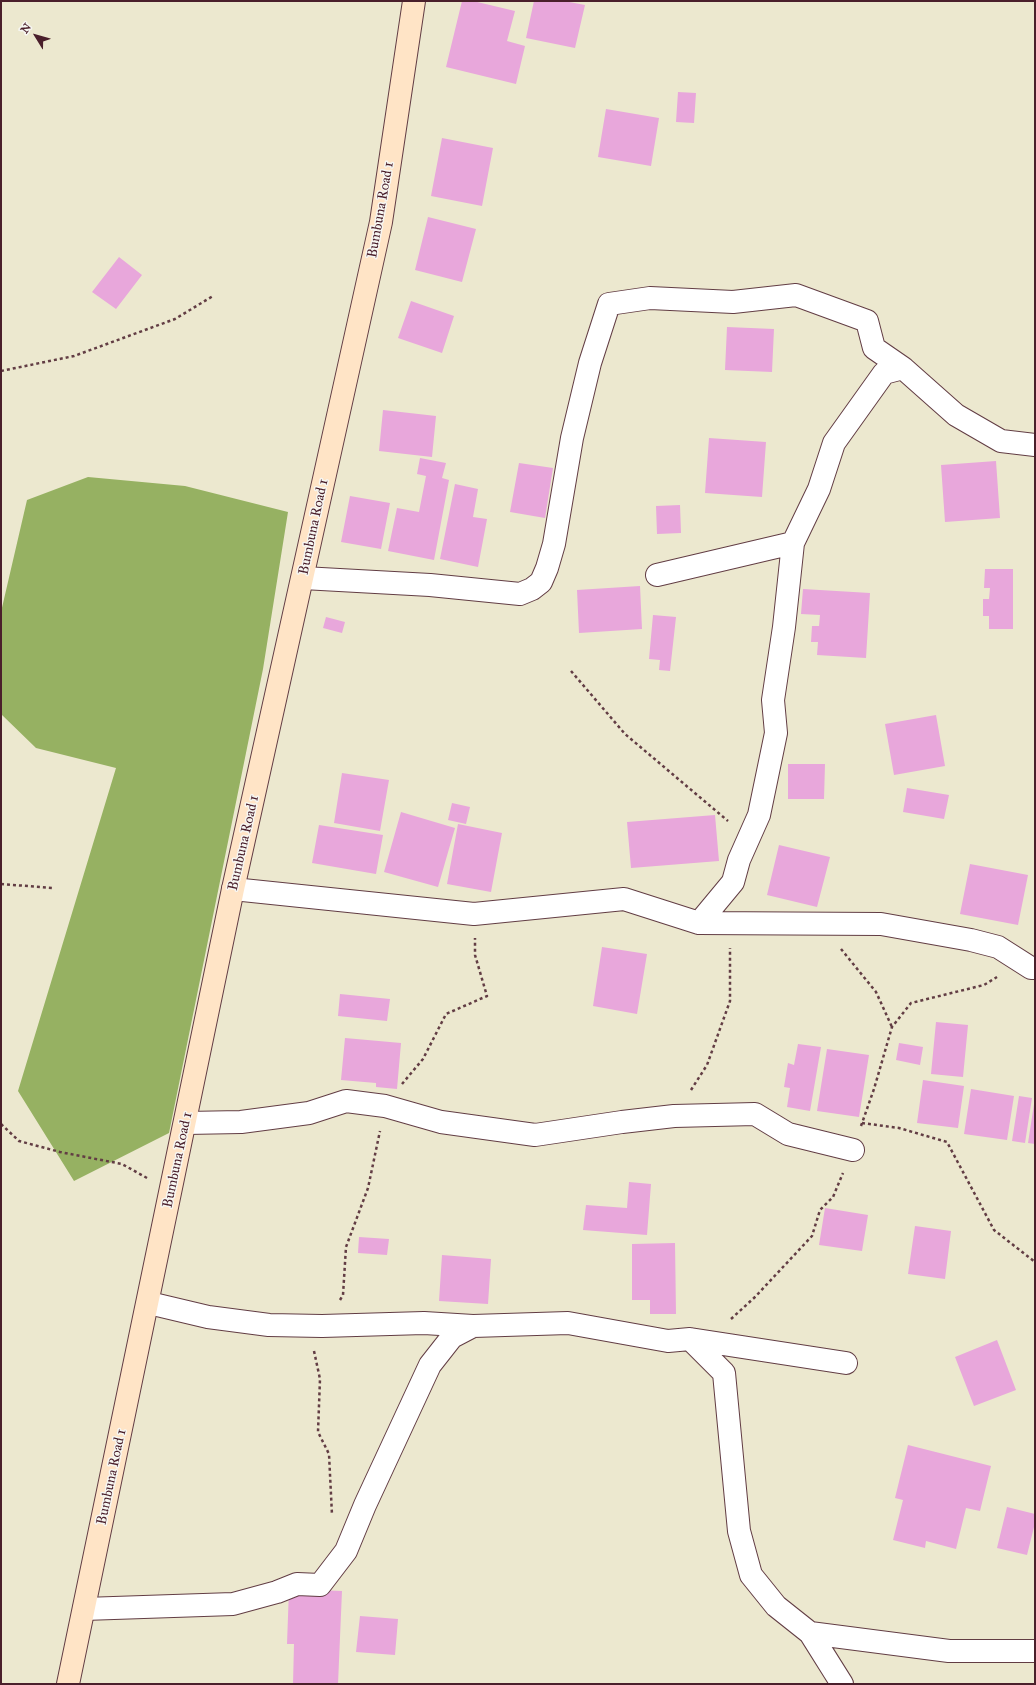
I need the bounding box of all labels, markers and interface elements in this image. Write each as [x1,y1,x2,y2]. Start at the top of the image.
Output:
north arrow [16,16,56,56]
text: N [18,21,34,36]
street label: Bumbuna Road 1 [364,161,398,259]
street label: Bumbuna Road 1 [296,478,332,576]
street label: Bumbuna Road 1 [225,794,263,892]
street label: Bumbuna Road 1 [160,1111,196,1209]
street label: Bumbuna Road 1 [94,1428,130,1526]

